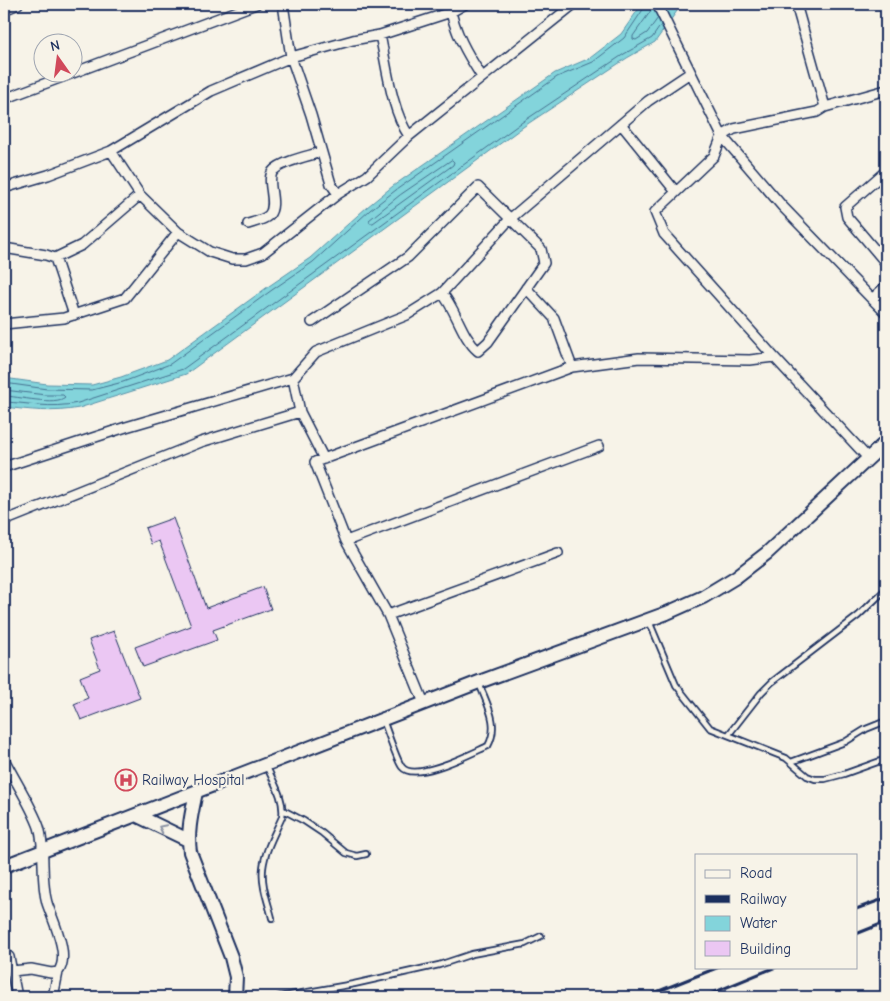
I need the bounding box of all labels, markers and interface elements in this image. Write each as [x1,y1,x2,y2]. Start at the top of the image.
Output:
north arrow [32,32,82,82]
text: N [48,37,61,55]
hospital icon: Railway Hospital [114,768,138,792]
place label: Railway Hospital [142,771,245,789]
one-way arrow [158,823,167,834]
legend [695,854,858,968]
text: Road [740,864,772,882]
text: Railway [740,890,787,908]
text: Water [740,914,777,932]
text: Building [740,940,791,958]

